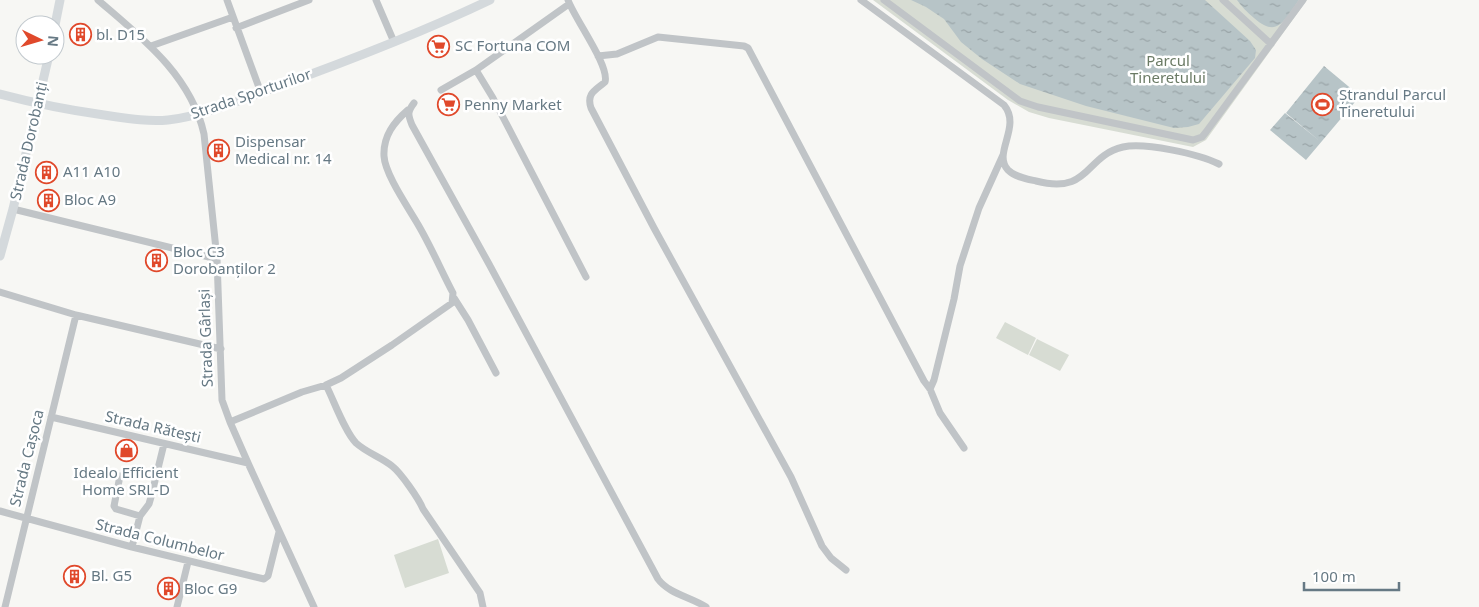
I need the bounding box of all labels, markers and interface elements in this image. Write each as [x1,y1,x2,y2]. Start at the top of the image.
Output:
north arrow [15,15,65,65]
building icon: bl. D15 [68,23,92,47]
place label: bl. D15 [96,24,145,44]
supermarket icon: SC Fortuna COM [427,34,451,58]
text: N [43,35,63,48]
place label: SC Fortuna COM [455,35,570,55]
park label: Parcul Tineretului [1130,50,1206,87]
street label: Strada Sporturilor [188,63,314,123]
street label: Strada Dorobanți [5,80,51,202]
place label: Ștrandul Parcul Tineretului [1339,84,1446,121]
sports icon: Ștrandul Parcul Tineretului [1311,92,1335,116]
supermarket icon: Penny Market [436,93,460,117]
place label: Penny Market [464,94,562,114]
place label: Dispensar Medical nr. 14 [235,131,332,168]
building icon: Dispensar Medical nr. 14 [207,139,231,163]
building icon: A11 A10 [35,160,59,184]
place label: A11 A10 [63,161,120,181]
building icon: Bloc A9 [36,188,60,212]
place label: Bloc A9 [64,189,116,209]
place label: Bloc C3 Dorobanților 2 [173,241,276,278]
building icon: Bloc C3 Dorobanților 2 [145,249,169,273]
street label: Strada Gârlași [193,289,217,388]
street label: Strada Rătești [103,405,203,447]
street label: Strada Cașoca [4,407,48,508]
shop icon: Idealo Efficient Home SRL-D [114,438,138,462]
place label: Idealo Efficient Home SRL-D [74,462,179,499]
street label: Strada Columbelor [94,513,227,565]
scale bar [1304,560,1399,592]
building icon: Bl. G5 [63,564,87,588]
place label: Bl. G5 [91,565,132,585]
text: 100 m [1312,566,1356,586]
building icon: Bloc G9 [156,577,180,601]
place label: Bloc G9 [184,578,237,598]

